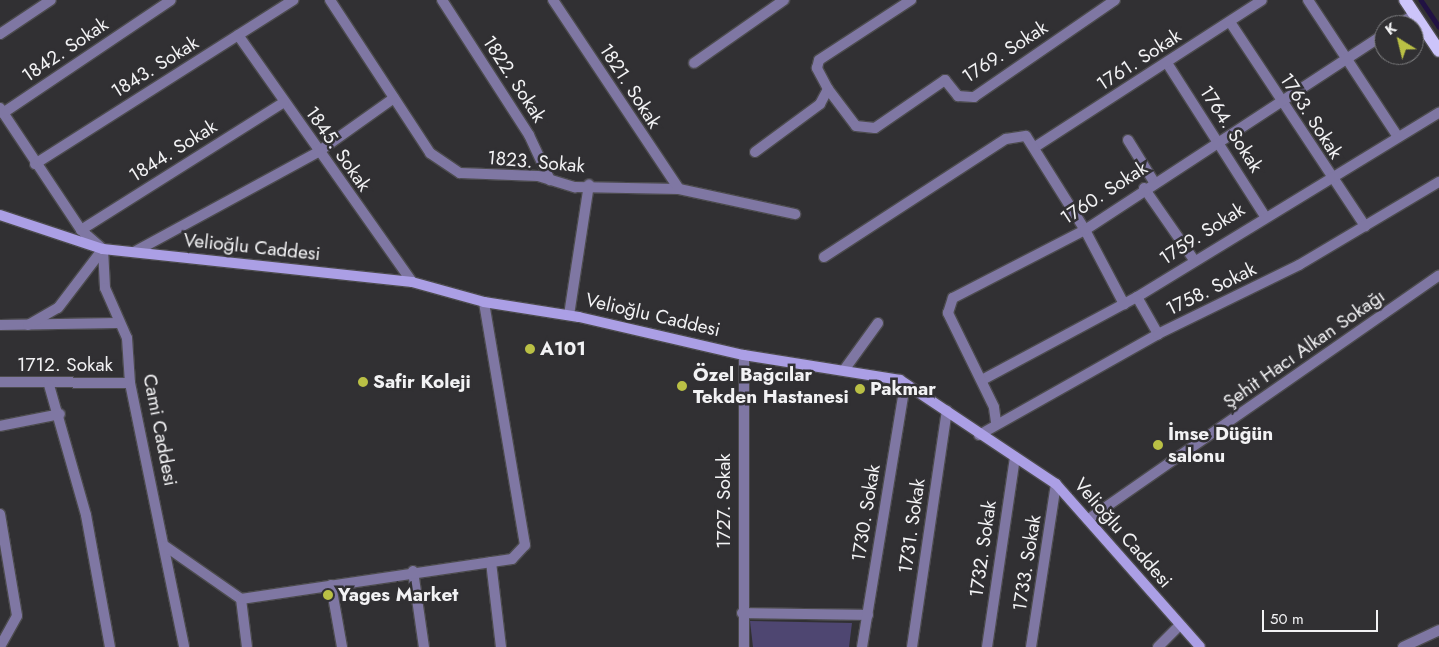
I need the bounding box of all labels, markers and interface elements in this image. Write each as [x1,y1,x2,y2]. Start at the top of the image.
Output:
street label: 1842. Sokak [18,13,112,87]
north arrow [1374,15,1424,65]
street label: 1769. Sokak [958,16,1052,88]
text: K [1381,18,1401,40]
street label: 1761. Sokak [1093,24,1185,96]
street label: 1843. Sokak [107,31,203,103]
street label: 1822. Sokak [478,31,550,127]
street label: 1821. Sokak [594,39,666,133]
street label: 1763. Sokak [1275,69,1347,163]
street label: 1764. Sokak [1195,81,1267,177]
street label: 1845. Sokak [300,102,376,196]
street label: 1844. Sokak [125,115,221,187]
street label: 1823. Sokak [486,146,586,178]
street label: 1760. Sokak [1056,157,1152,229]
street label: 1759. Sokak [1155,198,1249,270]
street label: Velioğlu Caddesi [182,228,322,266]
street label: 1758. Sokak [1162,257,1260,321]
street label: Şehit Hacı Alkan Sokağı [1219,285,1389,413]
street label: Velioğlu Caddesi [583,288,723,342]
place label: A101 [540,338,586,360]
marker: A101 [524,343,536,355]
street label: 1712. Sokak [17,354,113,376]
place label: Özel Bağcılar Tekden Hastanesi [693,364,849,408]
place label: Safir Koleji [373,371,471,393]
street label: Cami Caddesi [138,372,182,488]
marker: Safir Koleji [357,376,369,388]
place label: Pakmar [870,378,936,400]
marker: Özel Bağcılar Tekden Hastanesi [675,379,689,393]
marker: Pakmar [854,383,866,395]
place label: İmse Düğün salonu [1168,423,1273,467]
marker: İmse Düğün salonu [1152,439,1164,451]
street label: 1727. Sokak [713,453,735,549]
street label: 1730. Sokak [847,463,885,563]
street label: Velioğlu Caddesi [1069,474,1177,592]
street label: 1731. Sokak [894,477,930,575]
street label: 1732. Sokak [965,499,1001,599]
street label: 1733. Sokak [1008,513,1046,613]
place label: Yages Market [338,584,458,606]
marker: Yages Market [322,589,334,601]
scale bar [1264,600,1380,632]
text: 50 m [1270,608,1304,630]

